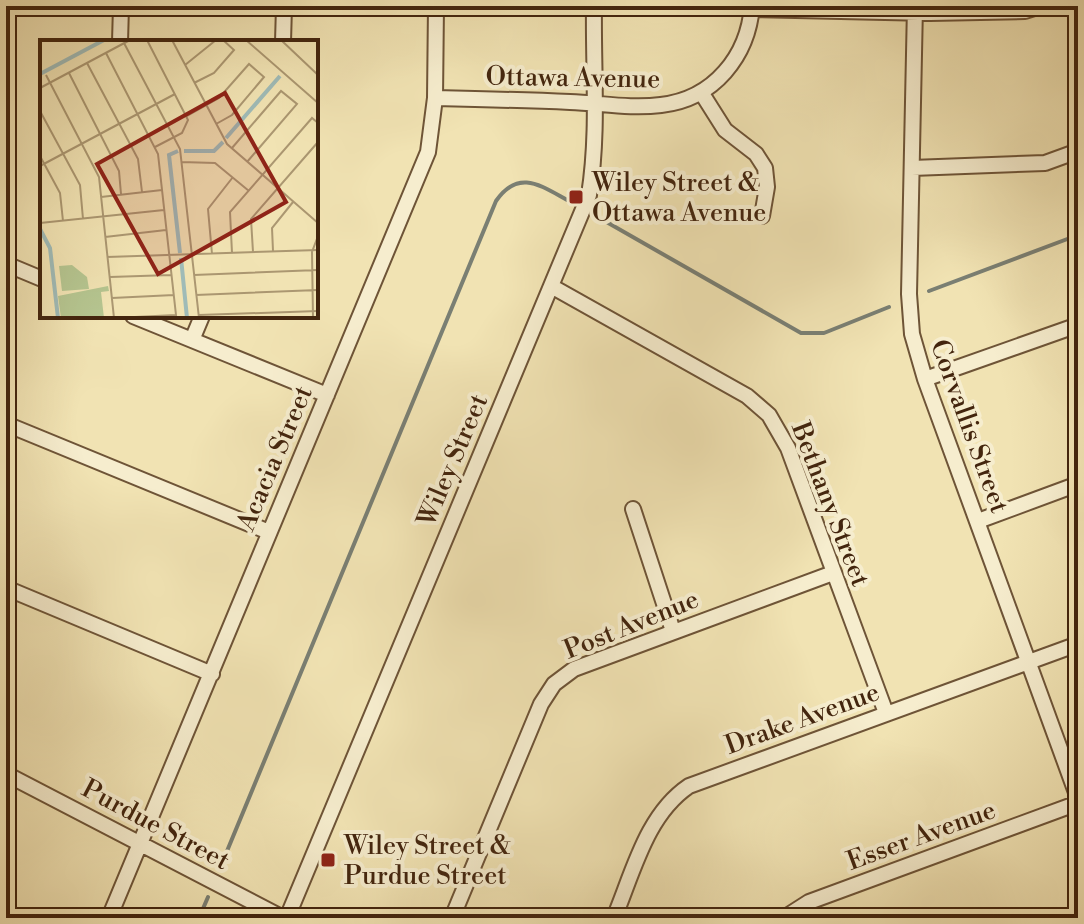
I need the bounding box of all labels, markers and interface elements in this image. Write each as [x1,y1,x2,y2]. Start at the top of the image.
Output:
inset map [40,40,318,318]
street label: Ottawa Avenue [485,60,660,96]
place label: Wiley Street & Ottawa Avenue [591,167,766,229]
marker: Wiley Street & Ottawa Avenue [567,188,585,206]
street label: Corvallis Street [923,335,1015,517]
street label: Acacia Street [230,381,320,537]
street label: Wiley Street [410,389,495,532]
street label: Bethany Street [784,417,876,591]
street label: Post Avenue [559,583,703,666]
street label: Drake Avenue [721,676,884,762]
street label: Purdue Street [76,773,235,877]
street label: Esser Avenue [843,794,1000,878]
place label: Wiley Street & Purdue Street [343,830,511,892]
marker: Wiley Street & Purdue Street [319,851,337,869]

